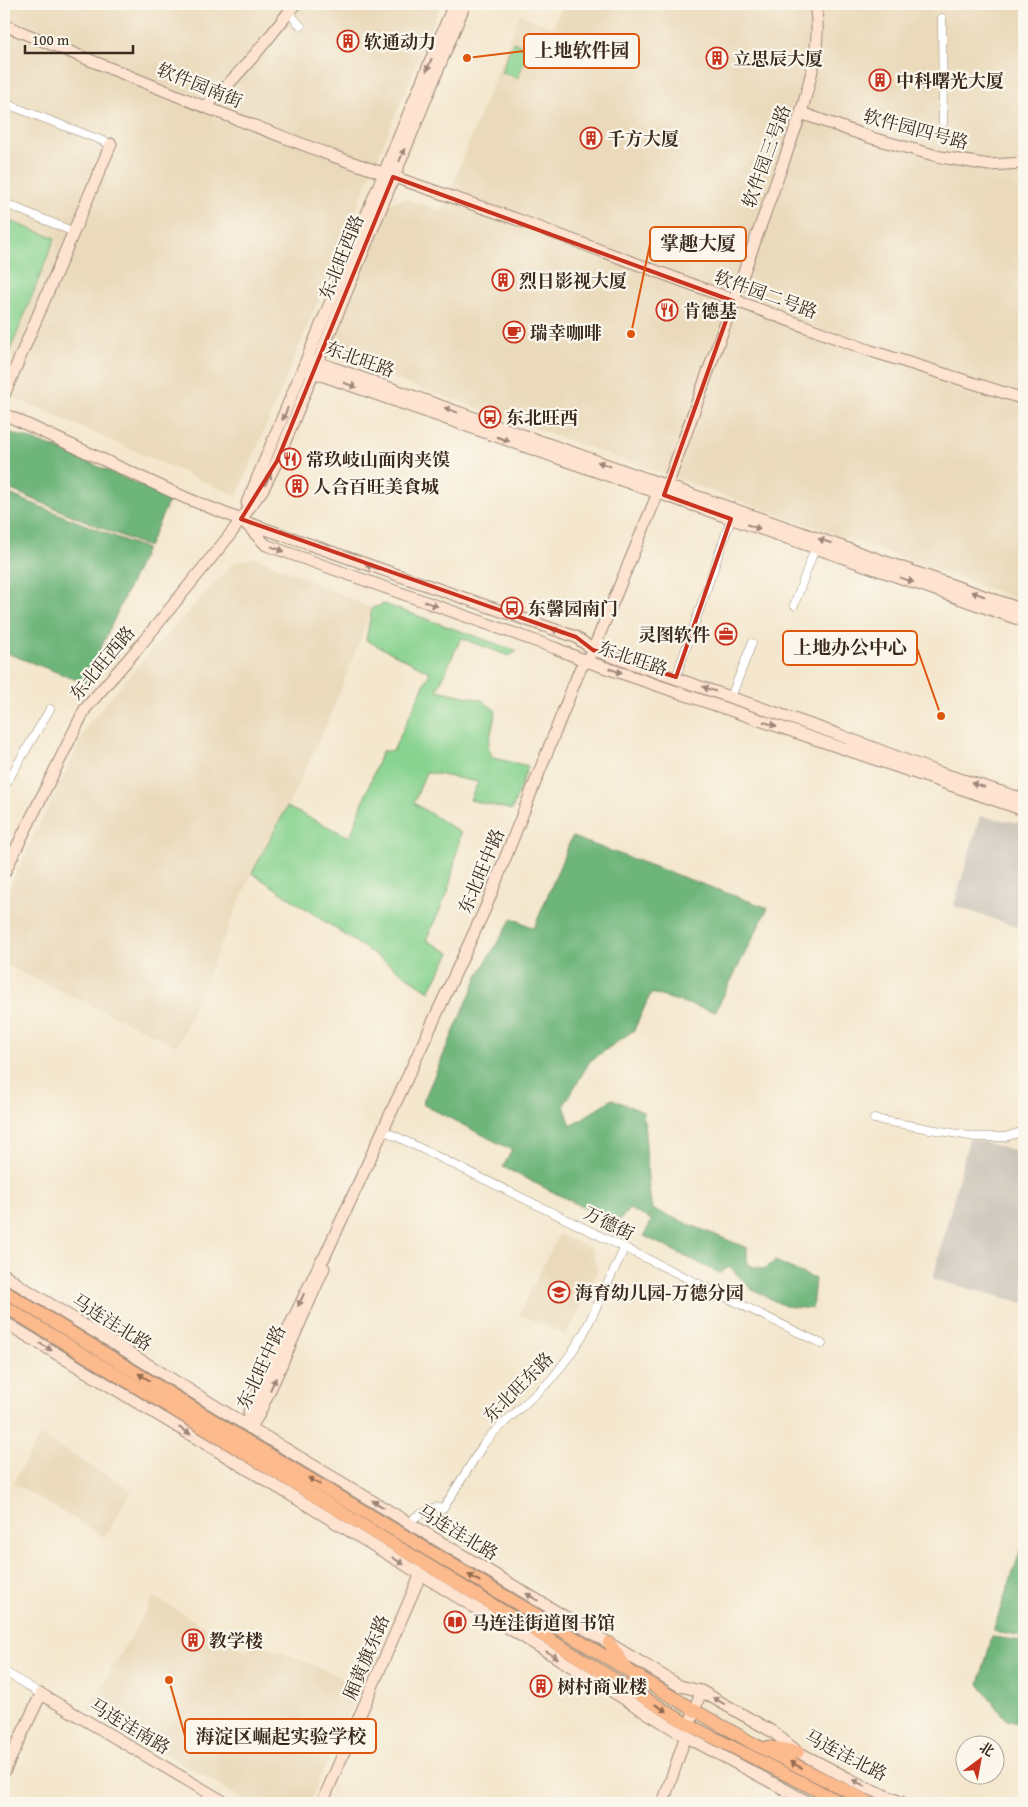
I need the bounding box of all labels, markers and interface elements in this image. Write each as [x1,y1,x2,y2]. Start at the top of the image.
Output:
scale bar [25,22,132,54]
place label: 软通动力 [364,28,436,55]
text: 100 m [32,29,70,50]
building icon: 软通动力 [336,29,360,53]
callout: 上地软件园 [524,34,639,68]
text: 上地软件园 [534,36,630,64]
place label: 立思辰大厦 [733,45,823,72]
building icon: 立思辰大厦 [705,46,729,70]
street label: 软件园南街 [153,56,247,114]
one-way arrow [425,58,433,72]
place label: 中科曙光大厦 [896,67,1004,94]
building icon: 中科曙光大厦 [868,68,892,92]
street label: 软件园三号路 [735,101,797,211]
street label: 软件园四号路 [860,102,972,156]
place label: 千方大厦 [607,125,679,152]
building icon: 千方大厦 [579,126,603,150]
one-way arrow [399,148,407,162]
street label: 东北旺西路 [312,210,370,304]
callout: 掌趣大厦 [650,227,746,261]
text: 掌趣大厦 [660,229,736,257]
street label: 软件园二号路 [711,263,821,325]
place label: 烈日影视大厦 [519,267,627,294]
building icon: 烈日影视大厦 [491,268,515,292]
place label: 肯德基 [683,297,737,324]
restaurant icon: 肯德基 [655,298,679,322]
place label: 瑞幸咖啡 [530,319,602,346]
cafe icon: 瑞幸咖啡 [502,320,526,344]
street label: 东北旺路 [322,334,398,384]
one-way arrow [343,381,358,389]
place label: 东北旺西 [506,404,578,431]
bus stop icon: 东北旺西 [478,405,502,429]
one-way arrow [443,406,458,414]
one-way arrow [281,407,289,421]
one-way arrow [496,436,511,443]
place label: 常玖岐山面肉夹馍 [306,446,450,473]
restaurant icon: 常玖岐山面肉夹馍 [278,447,302,471]
one-way arrow [596,460,611,468]
one-way arrow [264,471,272,486]
place label: 人合百旺美食城 [313,473,439,500]
building icon: 人合百旺美食城 [285,474,309,498]
one-way arrow [747,523,762,531]
one-way arrow [817,537,832,544]
one-way arrow [271,545,286,553]
one-way arrow [364,562,379,570]
one-way arrow [900,577,915,585]
one-way arrow [970,590,985,598]
place label: 东馨园南门 [528,595,618,622]
bus stop icon: 东馨园南门 [500,596,524,620]
one-way arrow [424,600,439,608]
street label: 东北旺西路 [63,620,141,706]
place label: 灵图软件 [638,621,710,648]
office icon: 灵图软件 [714,622,738,646]
one-way arrow [551,627,566,634]
callout: 上地办公中心 [783,631,917,665]
text: 上地办公中心 [793,633,907,661]
street label: 东北旺路 [595,634,671,682]
one-way arrow [609,668,624,675]
one-way arrow [702,685,717,692]
one-way arrow [763,720,778,728]
one-way arrow [970,780,985,788]
street label: 东北旺中路 [451,824,511,918]
street label: 万德街 [579,1199,639,1247]
place label: 海育幼儿园-万德分园 [575,1279,744,1306]
school or university icon: 海育幼儿园-万德分园 [547,1280,571,1304]
street label: 马连洼北路 [67,1287,157,1357]
one-way arrow [296,1293,304,1307]
street label: 东北旺中路 [230,1321,292,1413]
one-way arrow [39,1343,52,1352]
street label: 东北旺东路 [477,1346,559,1428]
one-way arrow [138,1372,151,1382]
one-way arrow [269,1377,277,1391]
one-way arrow [178,1427,191,1436]
one-way arrow [308,1477,321,1486]
street label: 马连洼北路 [412,1497,504,1567]
one-way arrow [371,1499,384,1509]
one-way arrow [392,1556,405,1566]
one-way arrow [468,1573,481,1582]
one-way arrow [526,1592,539,1601]
place label: 马连洼街道图书馆 [471,1609,615,1636]
street label: 厢黄旗东路 [336,1610,396,1704]
library icon: 马连洼街道图书馆 [443,1610,467,1634]
place label: 教学楼 [209,1627,263,1654]
building icon: 教学楼 [181,1628,205,1652]
one-way arrow [545,1650,558,1660]
place label: 树村商业楼 [557,1673,647,1700]
building icon: 树村商业楼 [529,1674,553,1698]
street label: 马连洼南路 [84,1691,176,1761]
one-way arrow [712,1697,726,1705]
one-way arrow [655,1704,668,1713]
callout: 海淀区崛起实验学校 [185,1719,376,1753]
text: 海淀区崛起实验学校 [195,1722,367,1750]
street label: 马连洼北路 [800,1723,892,1787]
north arrow [956,1734,1006,1784]
text: 北 [976,1737,998,1761]
one-way arrow [789,1761,803,1769]
one-way arrow [851,1779,866,1787]

